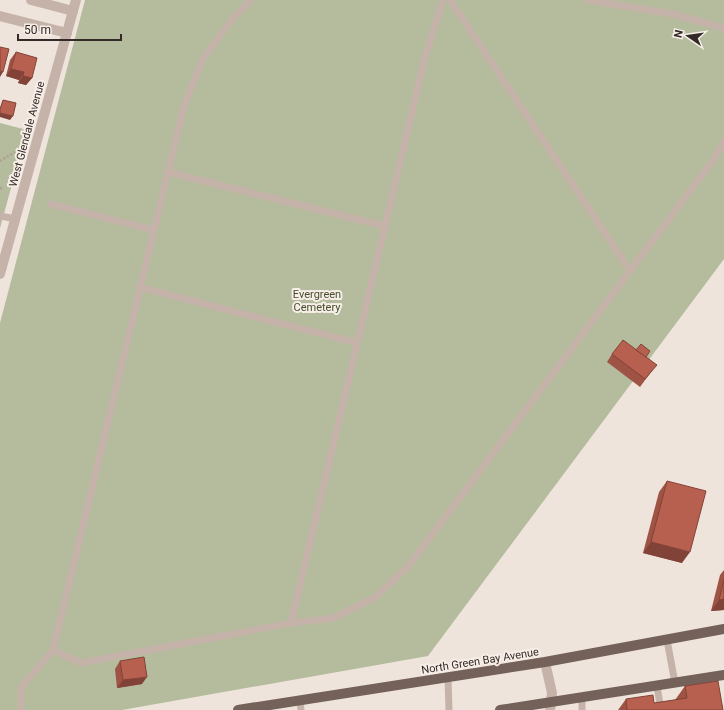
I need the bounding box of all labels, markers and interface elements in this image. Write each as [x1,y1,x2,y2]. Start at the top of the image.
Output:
scale bar [18,16,121,42]
north arrow [668,16,708,56]
text: 50 m [24,23,51,37]
text: N [672,28,686,39]
street label: West Glendale Avenue [7,80,47,188]
park label: Evergreen Cemetery [293,288,341,314]
street label: North Green Bay Avenue [420,645,540,677]

